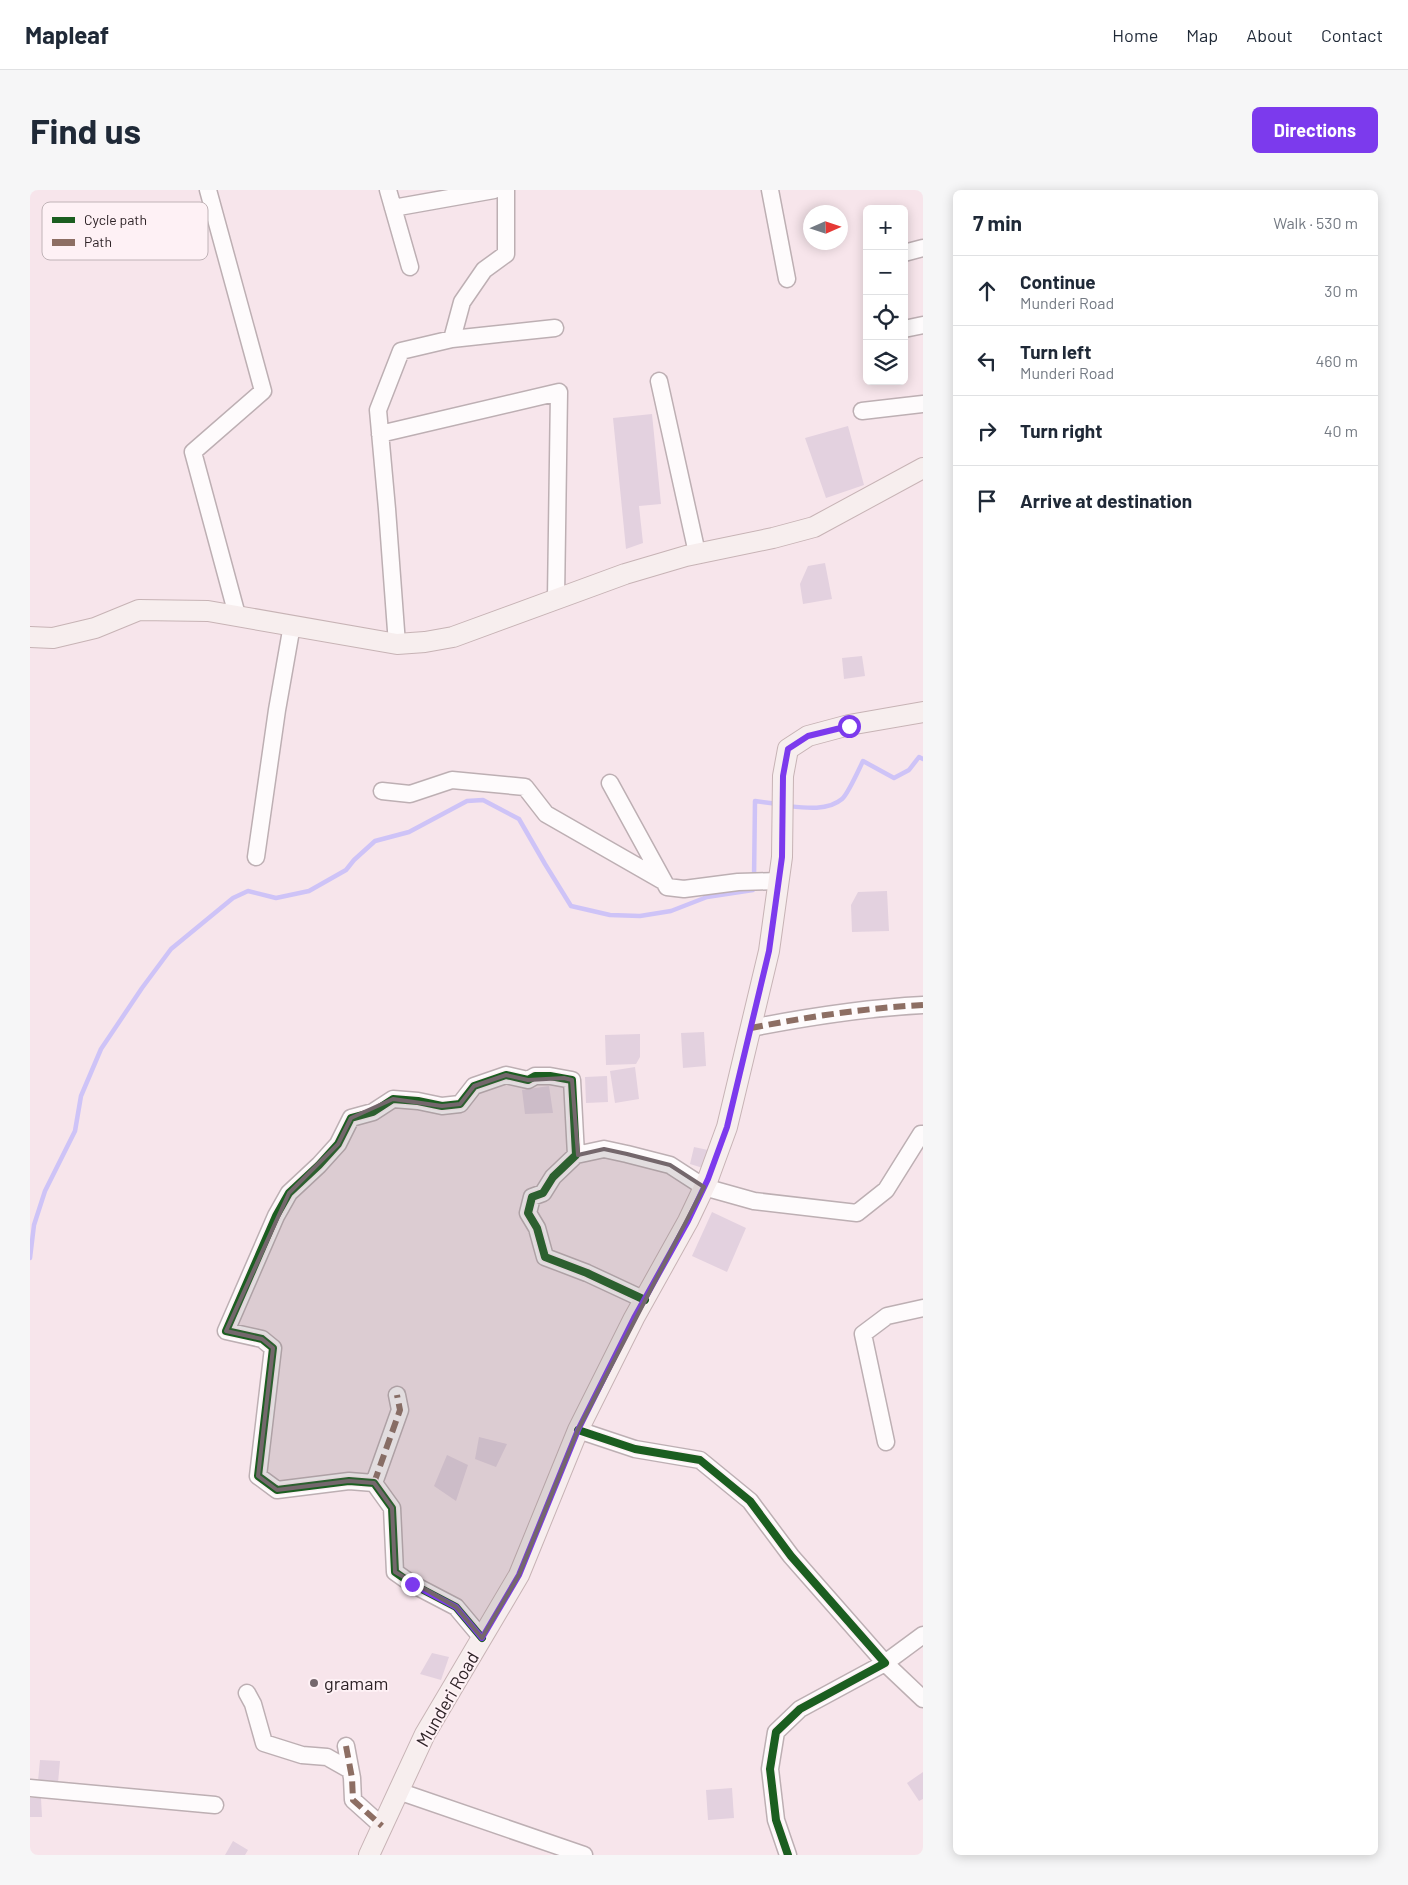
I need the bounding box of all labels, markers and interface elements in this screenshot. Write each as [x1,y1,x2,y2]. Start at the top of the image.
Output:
text: Mapleaf [25,20,109,49]
text: Home [1112,24,1158,46]
text: Map [1186,24,1218,46]
text: About [1246,24,1293,46]
text: Contact [1321,24,1383,46]
button: Directions [1252,107,1378,153]
text: Find us [30,109,141,151]
legend [42,202,208,260]
north arrow [803,205,848,250]
map controls [863,205,908,385]
button: + [863,205,908,250]
text: 7 min [973,210,1022,235]
text: Cycle path [84,211,147,228]
text: Walk · 530 m [1273,213,1358,232]
text: Path [84,233,112,250]
button: − [863,250,908,295]
text: Continue [1020,270,1096,293]
icon: ahead [973,277,1001,305]
text: 30 m [1324,281,1358,300]
text: Munderi Road [1020,293,1114,312]
button: locate [863,295,908,340]
button: layers [863,340,908,385]
text: Turn left [1020,340,1091,363]
icon: left [973,347,1001,375]
text: 460 m [1315,351,1358,370]
text: Munderi Road [1020,363,1114,382]
icon: right [973,417,1001,445]
text: Turn right [1020,419,1102,442]
text: 40 m [1324,421,1358,440]
icon: arrive [973,487,1001,515]
text: Arrive at destination [1020,489,1192,512]
route start [838,715,861,738]
route end [401,1573,424,1596]
street label: Munderi Road [411,1648,483,1750]
place label: gramam [324,1672,388,1694]
marker: gramam [308,1677,320,1689]

